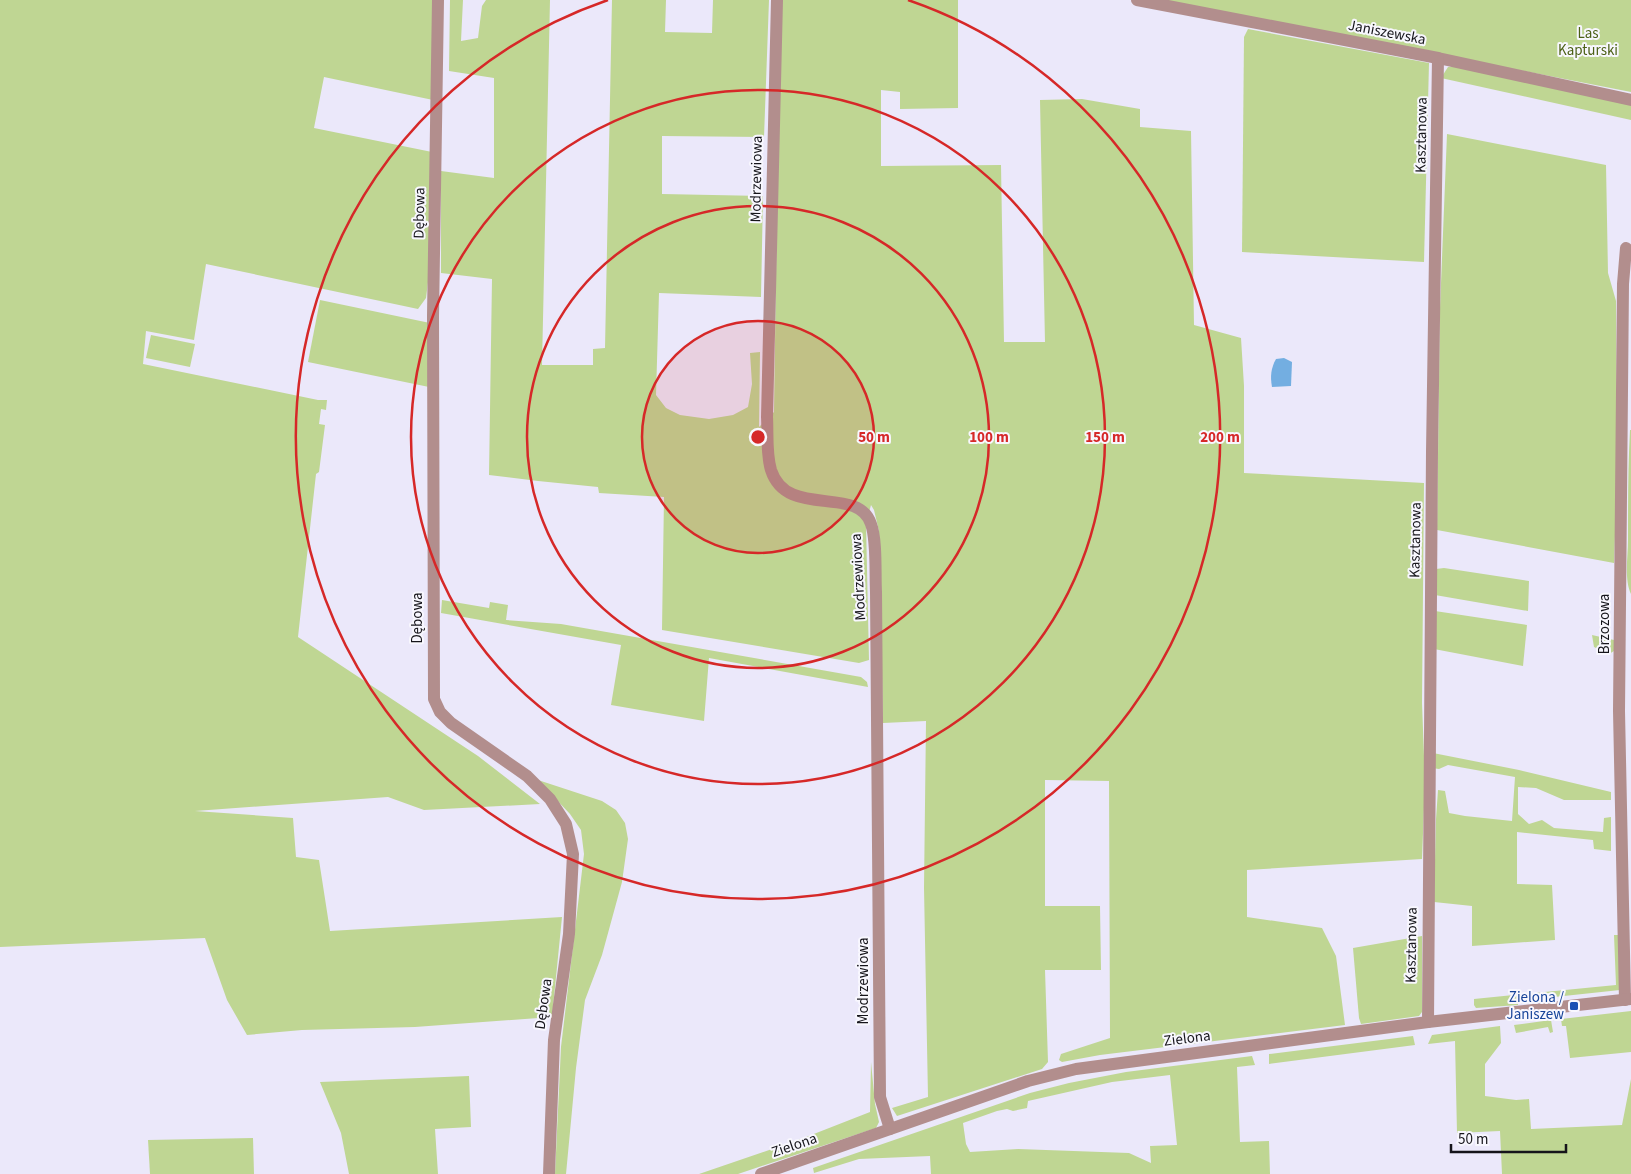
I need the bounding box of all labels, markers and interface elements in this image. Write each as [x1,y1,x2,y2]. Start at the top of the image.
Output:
street label: Janiszewska [1346,15,1427,50]
park label: Las Kapturski [1558,23,1618,61]
street label: Kasztanowa [1410,97,1433,173]
street label: Modrzewiowa [745,135,768,223]
street label: Dębowa [409,187,430,239]
text: 50 m [858,427,890,448]
text: 100 m [969,427,1009,448]
text: 150 m [1085,427,1125,448]
text: 200 m [1200,427,1240,448]
centre of rings [749,428,767,446]
street label: Kasztanowa [1404,502,1427,578]
street label: Modrzewiowa [846,533,871,621]
street label: Dębowa [407,592,428,644]
street label: Brzozowa [1594,594,1615,654]
street label: Kasztanowa [1400,907,1423,983]
street label: Modrzewiowa [853,938,874,1025]
street label: Dębowa [530,977,557,1031]
place label: Zielona / Janiszew [1507,987,1565,1025]
marker: Zielona / Janiszew [1568,1000,1580,1012]
street label: Zielona [1162,1025,1212,1052]
scale bar [1451,1122,1566,1154]
street label: Zielona [769,1128,820,1163]
text: 50 m [1458,1129,1488,1150]

